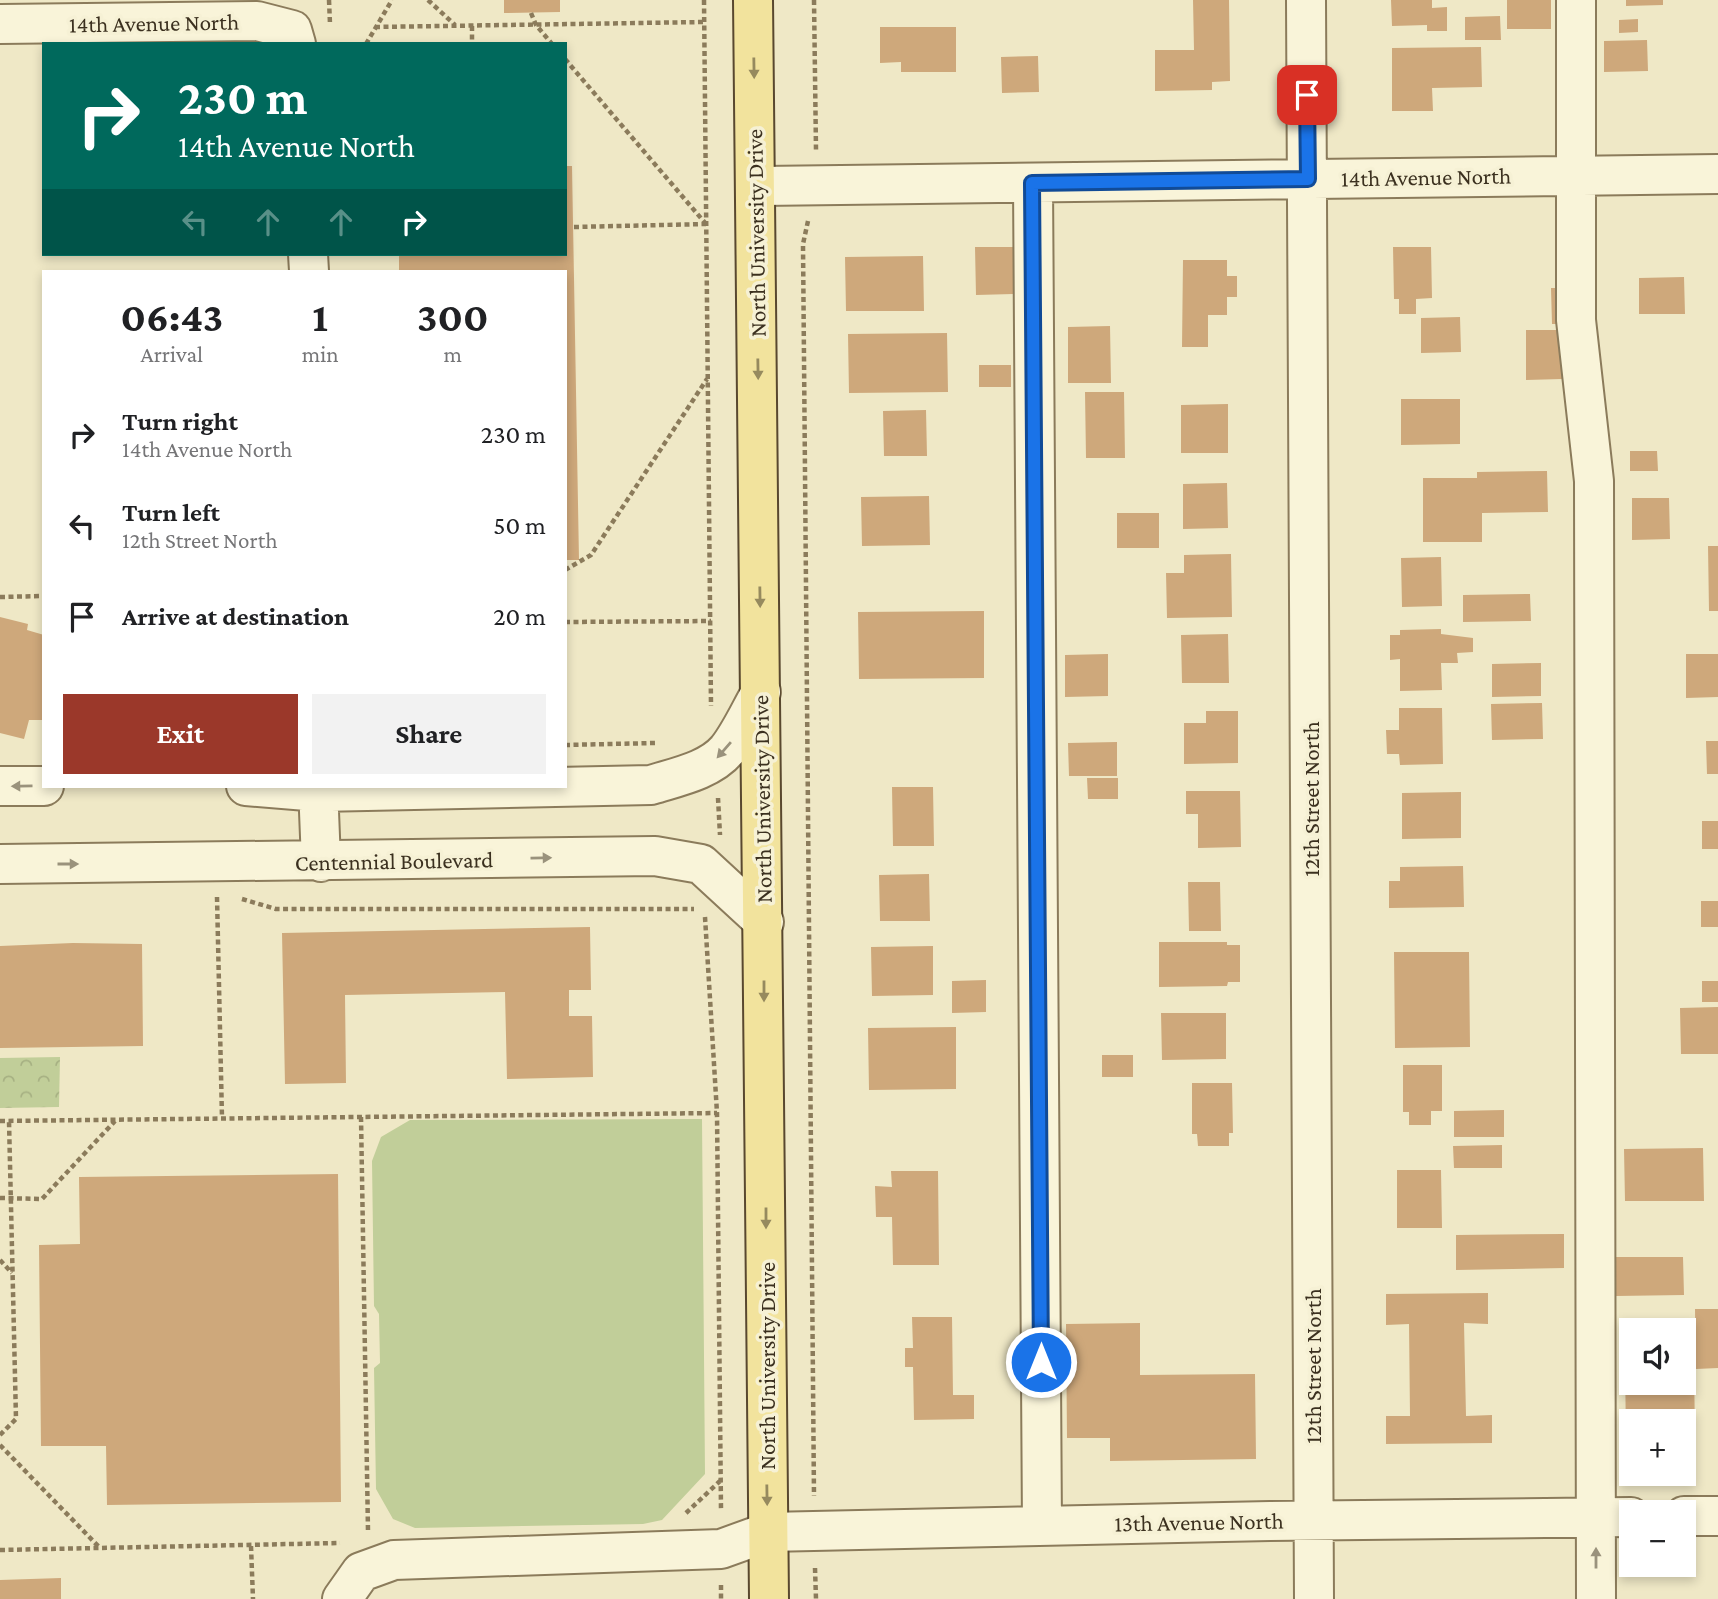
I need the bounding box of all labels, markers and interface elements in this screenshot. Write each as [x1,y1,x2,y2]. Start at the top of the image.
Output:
street label: 14th Avenue North [69,9,239,37]
one-way arrow [748,57,760,79]
pin [1277,65,1337,125]
icon: right [63,70,154,161]
text: 230 m [178,70,308,125]
icon: arrive [1288,76,1326,114]
text: 14th Avenue North [178,128,415,164]
street label: North University Drive [741,129,771,337]
street label: 14th Avenue North [1341,163,1511,191]
icon: left [176,203,214,241]
icon: ahead [249,203,287,241]
icon: ahead [322,203,360,241]
icon: right [395,203,433,241]
text: 06:43 [120,293,223,340]
text: 1 [312,293,328,340]
text: 300 [417,293,489,340]
text: Arrival [141,341,203,367]
text: min [302,341,339,367]
text: m [444,341,462,367]
one-way arrow [752,358,764,380]
text: Turn right [122,407,238,436]
icon: right [63,416,101,454]
text: 230 m [481,420,546,449]
text: 14th Avenue North [122,436,292,462]
text: Turn left [122,498,220,527]
icon: left [63,507,101,545]
text: 50 m [493,511,546,540]
text: 12th Street North [122,527,278,553]
one-way arrow [754,586,766,608]
icon: arrive [63,598,101,636]
text: Arrive at destination [122,602,349,631]
text: 20 m [493,602,546,631]
button: Exit [63,694,298,774]
button: Share [312,694,546,774]
street label: North University Drive [747,695,777,903]
street label: 12th Street North [1298,721,1324,877]
one-way arrow [717,740,732,758]
one-way arrow [11,780,33,792]
street label: Centennial Boulevard [295,846,493,876]
one-way arrow [530,852,552,864]
one-way arrow [57,859,79,870]
one-way arrow [758,980,770,1002]
one-way arrow [760,1207,771,1229]
street label: North University Drive [754,1262,780,1470]
street label: 12th Street North [1300,1288,1326,1444]
map controls [1619,1318,1696,1577]
button: sound [1619,1318,1696,1395]
position arrow [1004,1325,1078,1399]
button: + [1619,1409,1696,1486]
one-way arrow [761,1484,773,1506]
button: − [1619,1500,1696,1577]
street label: 13th Avenue North [1114,1508,1284,1536]
one-way arrow [1590,1547,1602,1569]

